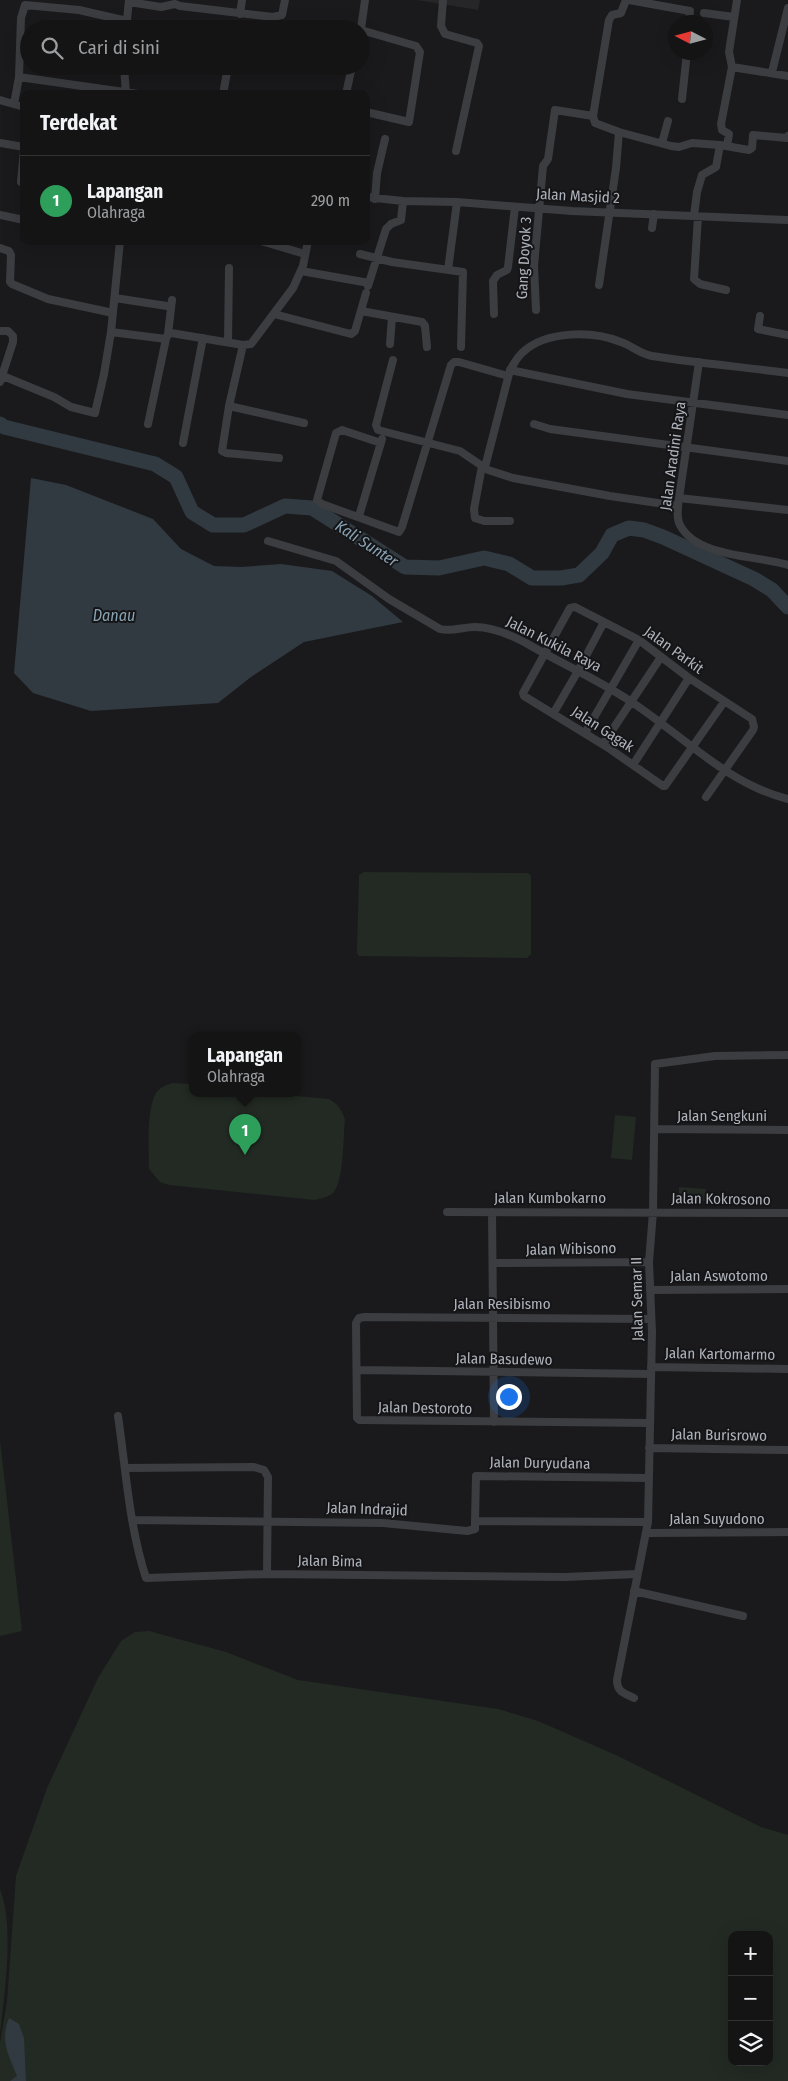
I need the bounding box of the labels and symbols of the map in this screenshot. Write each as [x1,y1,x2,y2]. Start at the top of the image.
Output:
north arrow [668,15,713,60]
street label: Jalan Masjid 2 [536,185,621,207]
street label: Gang Doyok 3 [513,216,535,300]
street label: Jalan Aradini Raya [656,400,690,512]
water label: Kali Sunter [332,516,402,571]
water label: Danau [93,606,135,625]
street label: Jalan Kukila Raya [504,612,604,676]
street label: Jalan Parkit [641,622,707,678]
street label: Jalan Gagak [568,702,638,756]
street label: Jalan Sengkuni [677,1107,767,1125]
pin: 1 [229,1114,261,1155]
street label: Jalan Kumbokarno [494,1189,606,1207]
street label: Jalan Kokrosono [671,1189,771,1209]
street label: Jalan Wibisono [525,1239,617,1259]
street label: Jalan Semar II [627,1257,647,1341]
street label: Jalan Aswotomo [670,1267,768,1285]
street label: Jalan Resibismo [453,1295,551,1313]
street label: Jalan Kartomarmo [665,1344,775,1364]
street label: Jalan Basudewo [455,1349,553,1369]
your location [496,1384,522,1410]
street label: Jalan Destoroto [378,1398,472,1418]
street label: Jalan Burisrowo [671,1425,767,1445]
street label: Jalan Duryudana [489,1453,591,1473]
street label: Jalan Indrajid [326,1499,408,1519]
street label: Jalan Suyudono [669,1510,765,1528]
street label: Jalan Bima [297,1551,363,1571]

